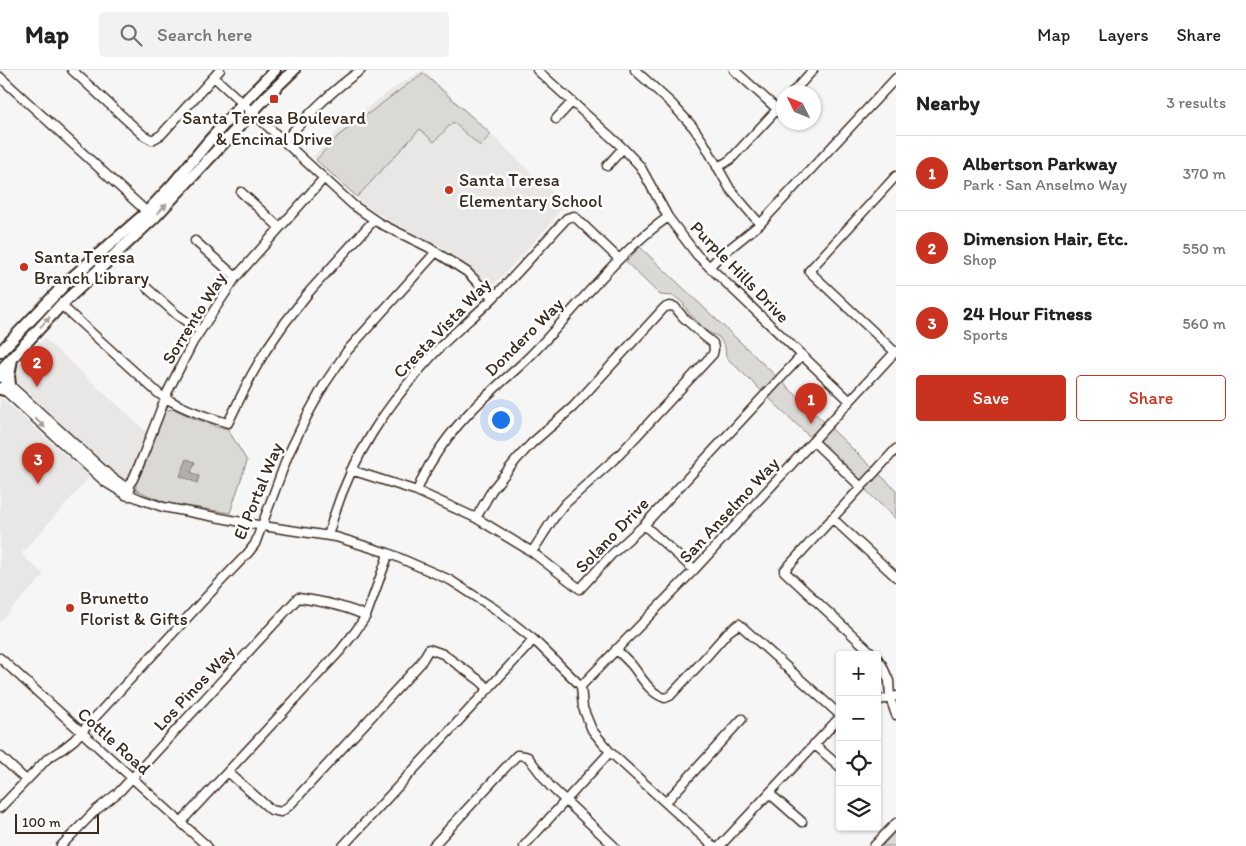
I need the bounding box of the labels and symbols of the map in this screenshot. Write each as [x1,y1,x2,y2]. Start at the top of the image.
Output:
north arrow [776,85,821,130]
marker: Santa Teresa Boulevard & Encinal Drive [268,93,280,105]
place label: Santa Teresa Boulevard & Encinal Drive [182,107,366,150]
place label: Santa Teresa Elementary School [459,169,603,212]
marker: Santa Teresa Elementary School [443,184,455,196]
one-way arrow [156,204,168,216]
street label: Purple Hills Drive [686,216,794,328]
place label: Santa Teresa Branch Library [34,246,150,289]
marker: Santa Teresa Branch Library [18,261,30,273]
street label: Sorrento Way [157,267,231,368]
street label: Cresta Vista Way [389,273,496,383]
street label: Dondero Way [480,293,568,381]
one-way arrow [39,316,51,328]
pin: 2 [21,346,53,387]
pin: 1 [795,383,827,424]
your location [488,407,514,433]
one-way arrow [33,417,46,428]
street label: El Portal Way [229,439,288,543]
pin: 3 [22,443,54,484]
street label: San Anselmo Way [674,452,784,568]
street label: Solano Drive [571,493,653,577]
place label: Brunetto Florist & Gifts [80,587,188,630]
marker: Brunetto Florist & Gifts [64,602,76,614]
street label: Los Pinos Way [149,640,240,735]
street label: Cottle Road [73,703,155,780]
scale bar [15,811,99,834]

